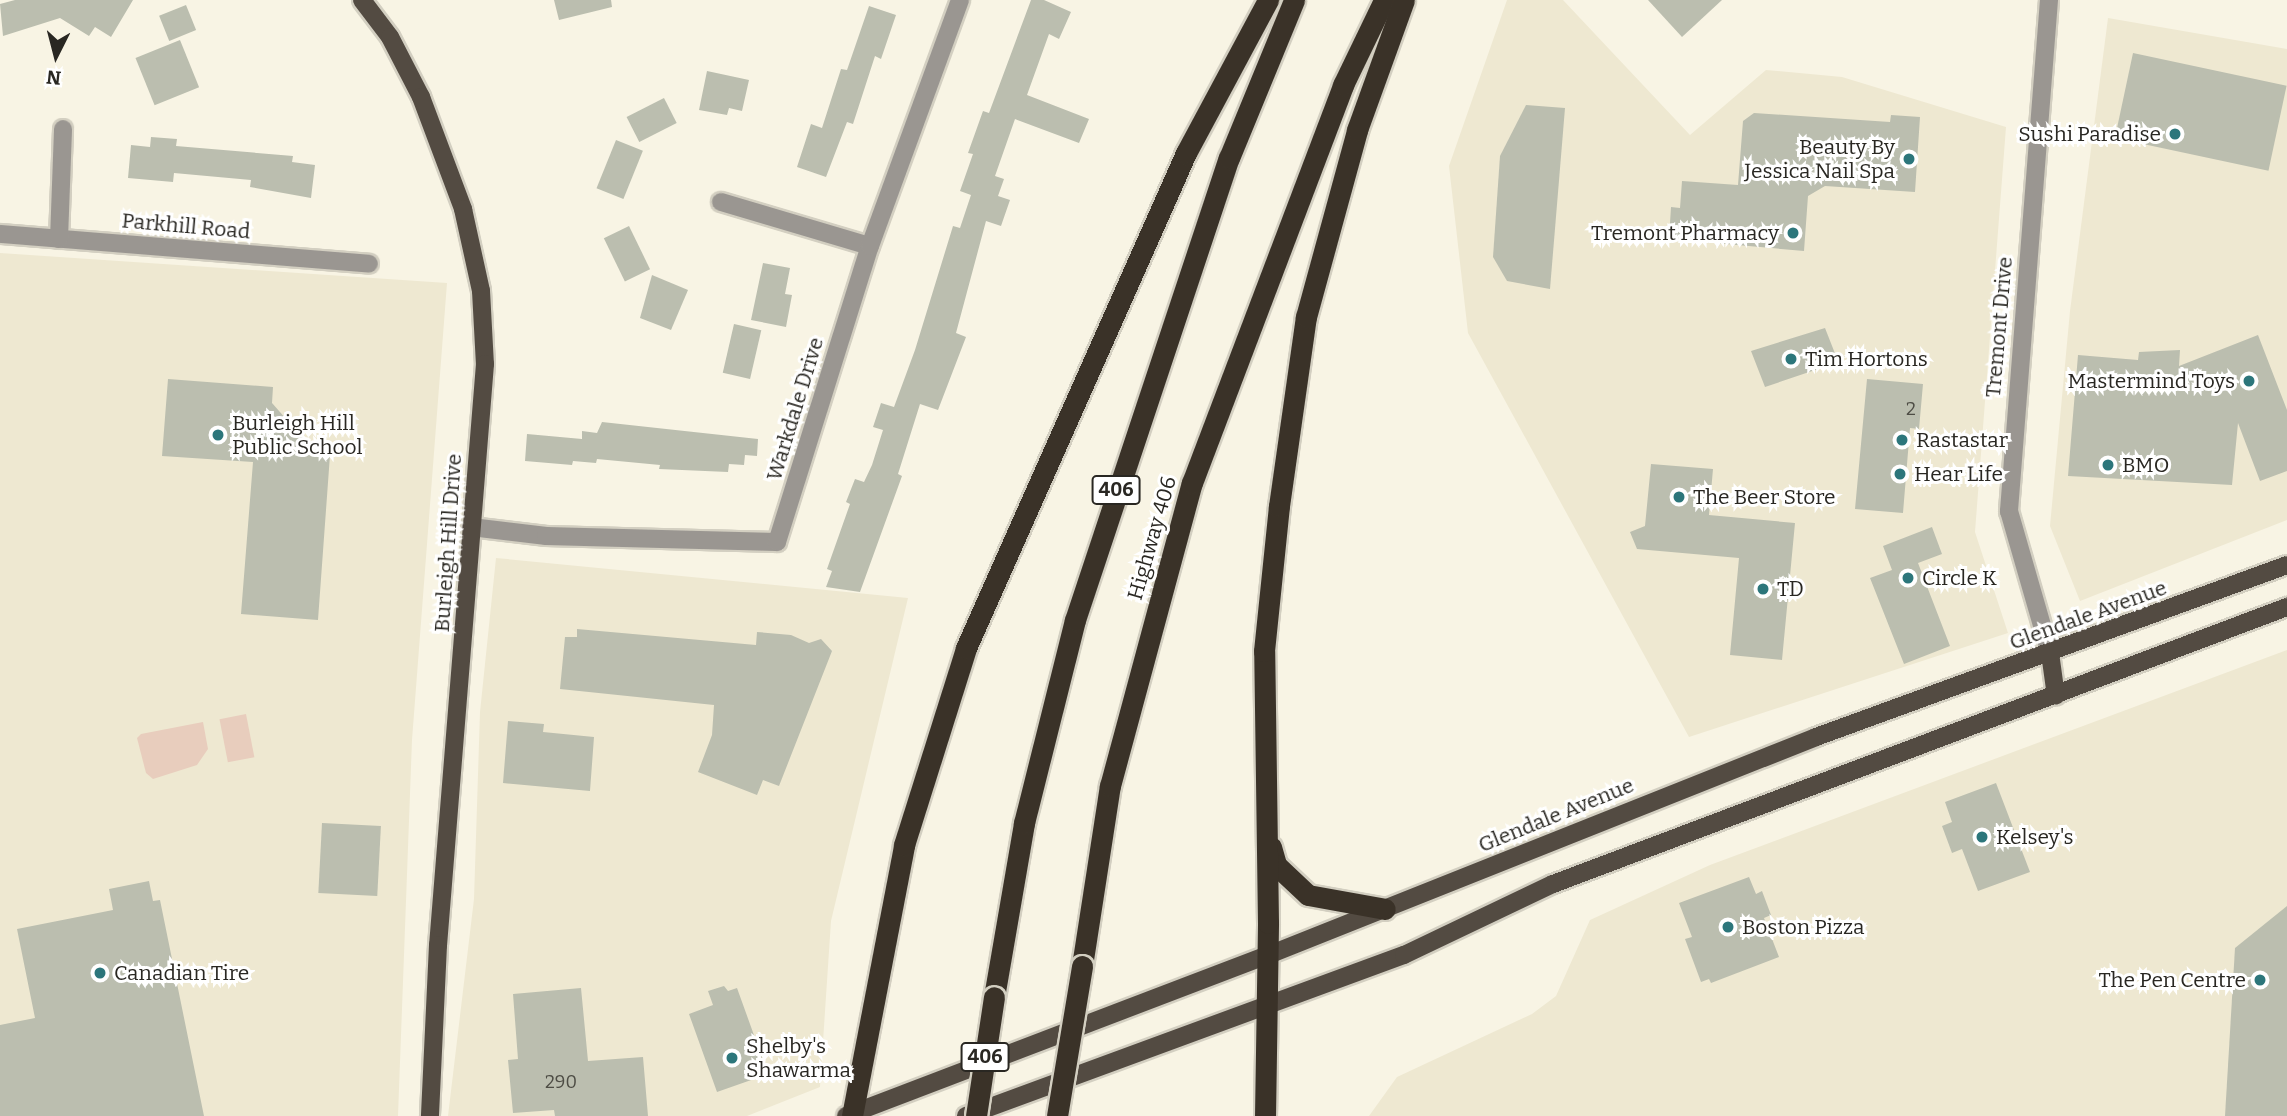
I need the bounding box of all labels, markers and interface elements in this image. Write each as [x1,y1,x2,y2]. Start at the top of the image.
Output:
north arrow [21,21,91,91]
text: N [45,65,62,90]
place label: Sushi Paradise [2018,121,2161,147]
marker: Sushi Paradise [2167,126,2183,142]
place label: Beauty By Jessica Nail Spa [1744,134,1895,184]
marker: Beauty By Jessica Nail Spa [1901,151,1917,167]
street label: Parkhill Road [121,208,251,244]
place label: Tremont Pharmacy [1591,220,1779,246]
marker: Tremont Pharmacy [1785,225,1801,241]
street label: Tremont Drive [1980,256,2018,398]
street label: Warkdale Drive [761,334,829,484]
place label: Tim Hortons [1805,346,1928,372]
marker: Tim Hortons [1783,351,1799,367]
place label: Mastermind Toys [2068,368,2235,394]
marker: Mastermind Toys [2241,373,2257,389]
house number: 2 [1906,398,1916,420]
place label: Burleigh Hill Public School [232,410,363,460]
marker: Burleigh Hill Public School [210,427,226,443]
place label: Rastastar [1916,427,2008,453]
marker: Rastastar [1894,432,1910,448]
place label: BMO [2122,452,2169,478]
street label: Burleigh Hill Drive [429,453,467,633]
marker: BMO [2100,457,2116,473]
place label: Hear Life [1914,461,2003,487]
marker: Hear Life [1892,466,1908,482]
street label: Highway 406 [1122,473,1182,603]
road number: 406 [1092,475,1140,505]
place label: The Beer Store [1693,484,1836,510]
marker: The Beer Store [1671,489,1687,505]
place label: Circle K [1922,565,1997,591]
marker: Circle K [1900,570,1916,586]
street label: Glendale Avenue [2006,575,2170,655]
place label: TD [1777,576,1804,602]
marker: TD [1755,581,1771,597]
street label: Glendale Avenue [1475,772,1637,858]
place label: Kelsey's [1996,824,2074,850]
marker: Kelsey's [1974,829,1990,845]
place label: Boston Pizza [1742,914,1865,940]
marker: Boston Pizza [1720,919,1736,935]
place label: Canadian Tire [114,960,249,986]
marker: Canadian Tire [92,965,108,981]
place label: The Pen Centre [2098,967,2246,993]
marker: The Pen Centre [2252,972,2268,988]
place label: Shelby's Shawarma [746,1033,851,1083]
road number: 406 [960,1042,1010,1072]
marker: Shelby's Shawarma [724,1050,740,1066]
house number: 290 [545,1071,577,1093]

